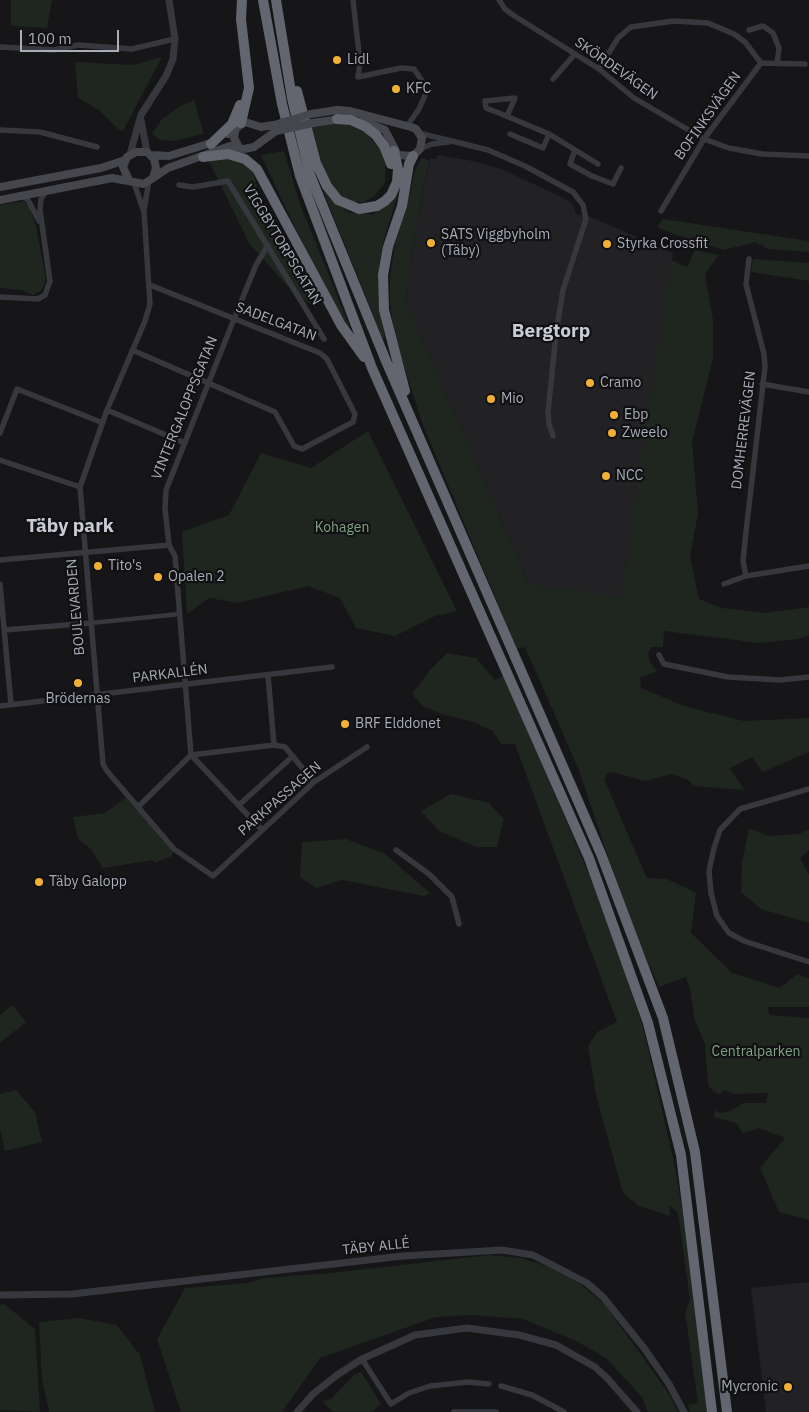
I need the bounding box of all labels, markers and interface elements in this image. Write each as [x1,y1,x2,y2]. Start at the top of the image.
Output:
scale bar [22,20,121,52]
text: 100 m [28,29,72,48]
street label: SKÖRDEVÄGEN [571,34,661,104]
place label: Lidl [347,52,369,68]
marker: Lidl [331,54,343,66]
street label: BOFINKSVÄGEN [671,69,745,163]
place label: KFC [406,81,431,97]
marker: KFC [390,83,402,95]
street label: VIGGBYTORPSGATAN [239,182,325,308]
place label: SATS Viggbyholm (Täby) [441,227,550,260]
place label: Styrka Crossfit [617,236,708,252]
marker: SATS Viggbyholm (Täby) [425,237,437,249]
marker: Styrka Crossfit [601,238,613,250]
street label: SADELGATAN [233,299,319,345]
district label: Bergtorp [512,321,590,343]
street label: VINTERGALOPPSGATAN [149,334,221,482]
street label: DOMHERREVÄGEN [728,370,760,490]
place label: Cramo [600,375,641,391]
marker: Cramo [584,377,596,389]
place label: Mio [501,391,524,407]
marker: Mio [485,393,497,405]
place label: Ebp [624,407,648,423]
marker: Ebp [608,409,620,421]
place label: Zweelo [622,425,668,441]
marker: Zweelo [606,427,618,439]
place label: NCC [616,468,643,484]
marker: NCC [600,470,612,482]
district label: Täby park [26,516,114,538]
park label: Kohagen [315,520,369,536]
street label: BOULEVARDEN [63,558,89,656]
place label: Tito's [108,558,142,574]
marker: Tito's [92,560,104,572]
place label: Opalen 2 [168,569,225,585]
marker: Opalen 2 [152,571,164,583]
street label: PARKALLÉN [131,661,209,687]
marker: Brödernas [72,677,84,689]
place label: Brödernas [45,691,111,707]
place label: BRF Elddonet [355,716,441,732]
marker: BRF Elddonet [339,718,351,730]
street label: PARKPASSAGEN [235,758,325,840]
place label: Täby Galopp [49,874,127,890]
marker: Täby Galopp [33,876,45,888]
park label: Centralparken [711,1044,801,1060]
street label: TÄBY ALLÉ [342,1235,410,1259]
place label: Mycronic [721,1379,778,1395]
marker: Mycronic [782,1381,794,1393]

